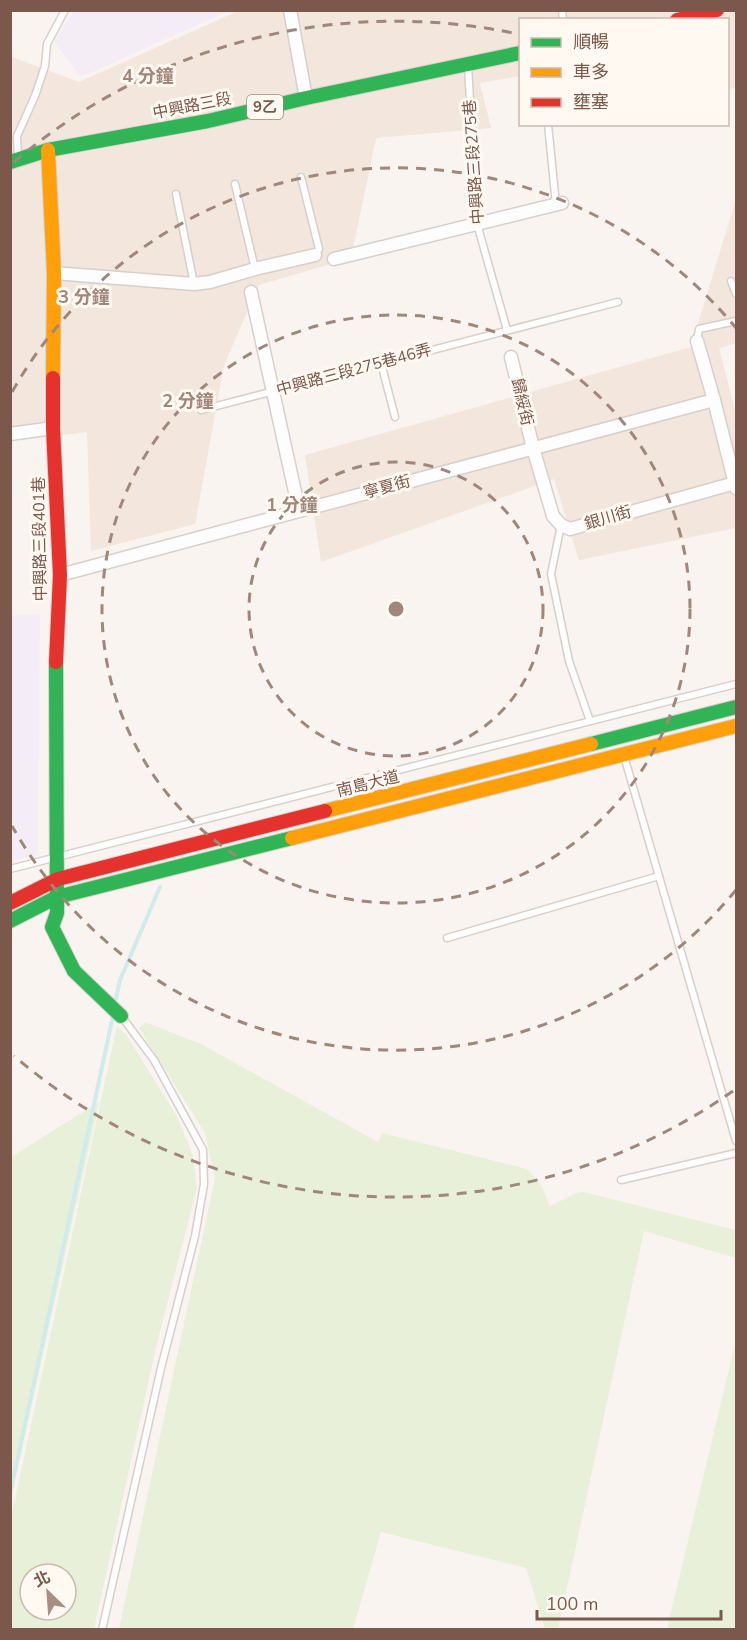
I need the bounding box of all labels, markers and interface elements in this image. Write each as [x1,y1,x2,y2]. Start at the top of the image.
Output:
legend [519,18,729,126]
text: 順暢 [573,30,609,54]
text: 車多 [573,60,609,84]
text: 4 分鐘 [122,64,174,88]
street label: 中興路三段 [151,88,233,124]
text: 壅塞 [573,90,609,114]
road number: 9乙 [247,95,283,119]
street label: 中興路三段275巷 [459,99,489,225]
text: 3 分鐘 [58,285,110,309]
street label: 中興路三段275巷46弄 [274,339,434,401]
street label: 歸綏街 [506,376,538,428]
text: 2 分鐘 [162,389,214,413]
street label: 寧夏街 [361,470,413,504]
street label: 中興路三段401巷 [28,476,52,602]
text: 1 分鐘 [266,493,318,517]
street label: 銀川街 [582,501,634,535]
centre of rings [386,599,406,619]
street label: 南島大道 [334,766,402,802]
north arrow [18,1562,78,1622]
text: 北 [30,1566,54,1593]
scale bar [537,1583,722,1621]
text: 100 m [546,1592,598,1616]

